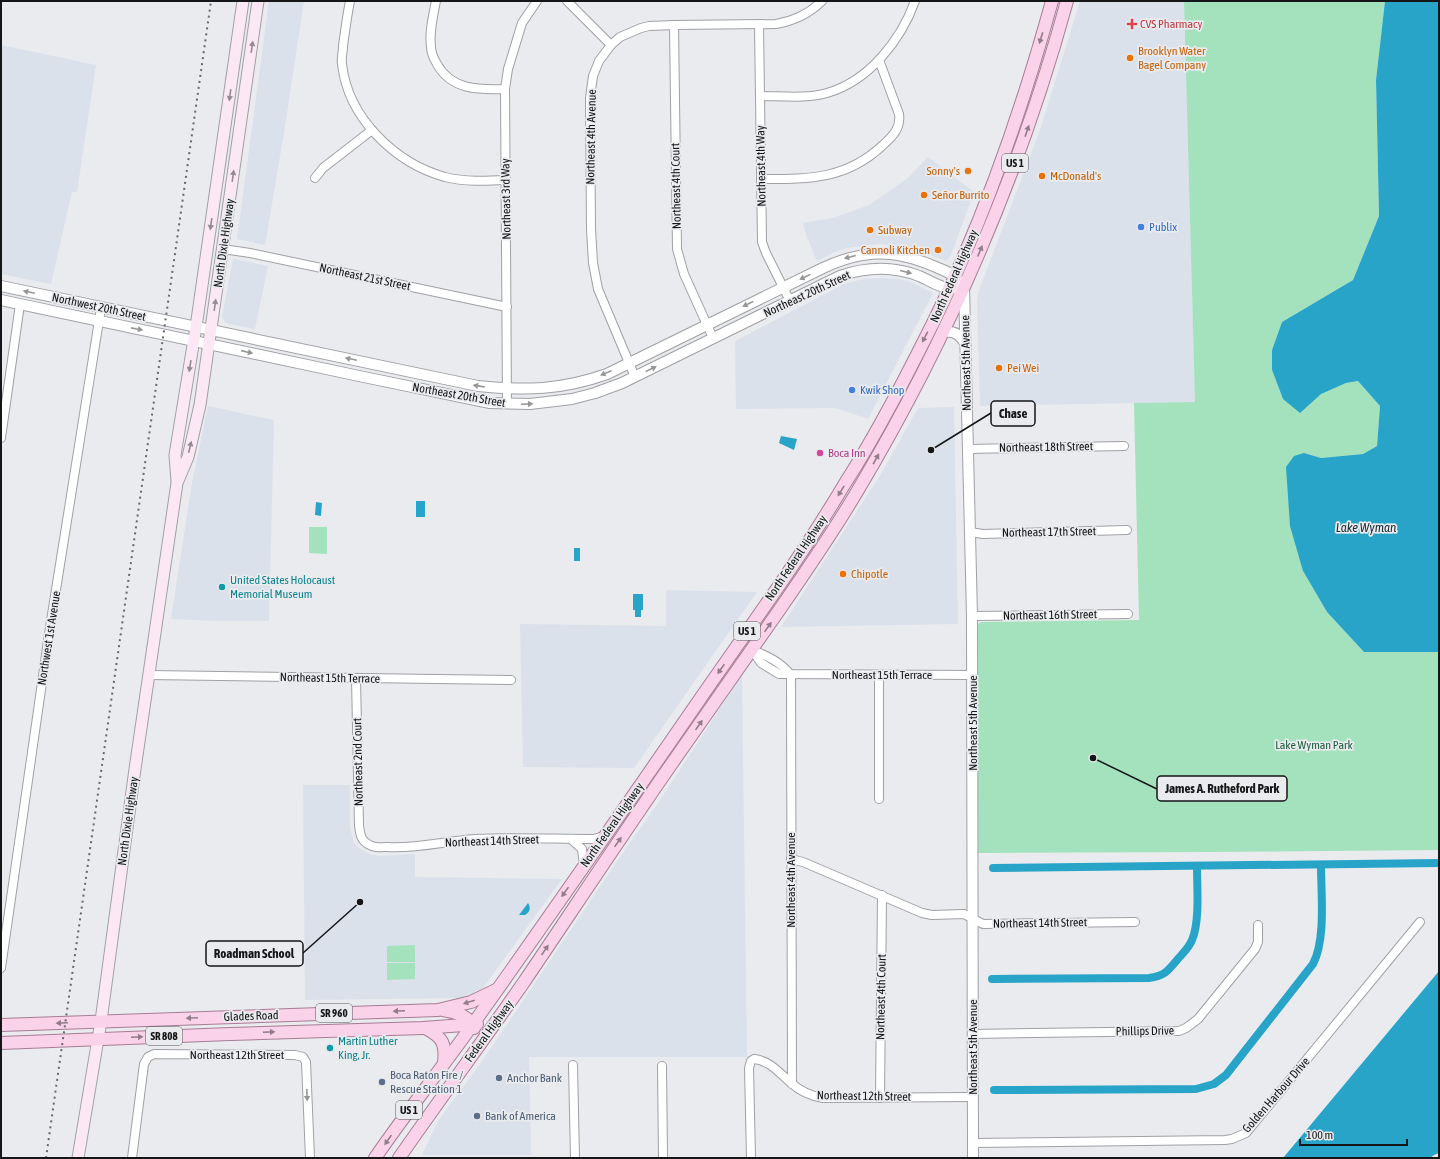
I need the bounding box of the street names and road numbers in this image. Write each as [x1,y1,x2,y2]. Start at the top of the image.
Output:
street label: Northeast 4th Avenue [583,89,599,185]
street label: Northeast 4th Way [753,125,769,207]
street label: Northeast 4th Court [668,142,684,229]
road number: US 1 [1002,154,1028,172]
street label: Northeast 3rd Way [498,158,514,240]
street label: North Dixie Highway [211,198,237,288]
street label: North Federal Highway [927,227,981,325]
street label: Northeast 21st Street [318,261,412,294]
street label: Northeast 20th Street [761,267,853,320]
street label: Northwest 20th Street [51,290,148,324]
street label: Northeast 5th Avenue [958,315,974,411]
street label: Northeast 20th Street [411,380,507,410]
street label: Northeast 18th Street [999,439,1094,455]
street label: North Federal Highway [762,513,830,603]
street label: Northeast 17th Street [1002,524,1097,540]
street label: Northwest 1st Avenue [35,590,63,686]
street label: Northeast 16th Street [1003,607,1098,623]
road number: US 1 [734,622,760,640]
street label: Northeast 15th Terrace [832,668,932,682]
street label: Northeast 15th Terrace [280,670,380,686]
street label: Northeast 5th Avenue [966,675,980,771]
street label: Northeast 2nd Court [350,717,366,806]
street label: North Dixie Highway [115,776,141,866]
street label: North Federal Highway [578,780,646,870]
street label: Northeast 14th Street [445,832,540,850]
street label: Northeast 4th Avenue [784,832,798,928]
street label: Northeast 14th Street [993,915,1088,931]
street label: Northeast 4th Court [873,953,889,1040]
street label: Federal Highway [462,997,516,1065]
street label: Northeast 5th Avenue [966,999,980,1095]
road number: SR 960 [316,1004,352,1022]
street label: Glades Road [223,1008,279,1024]
street label: Phillips Drive [1116,1023,1174,1039]
road number: SR 808 [146,1027,182,1045]
street label: Northeast 12th Street [190,1048,285,1062]
street label: Golden Harbour Drive [1239,1054,1313,1136]
street label: Northeast 12th Street [817,1088,912,1104]
road number: US 1 [396,1101,422,1119]

